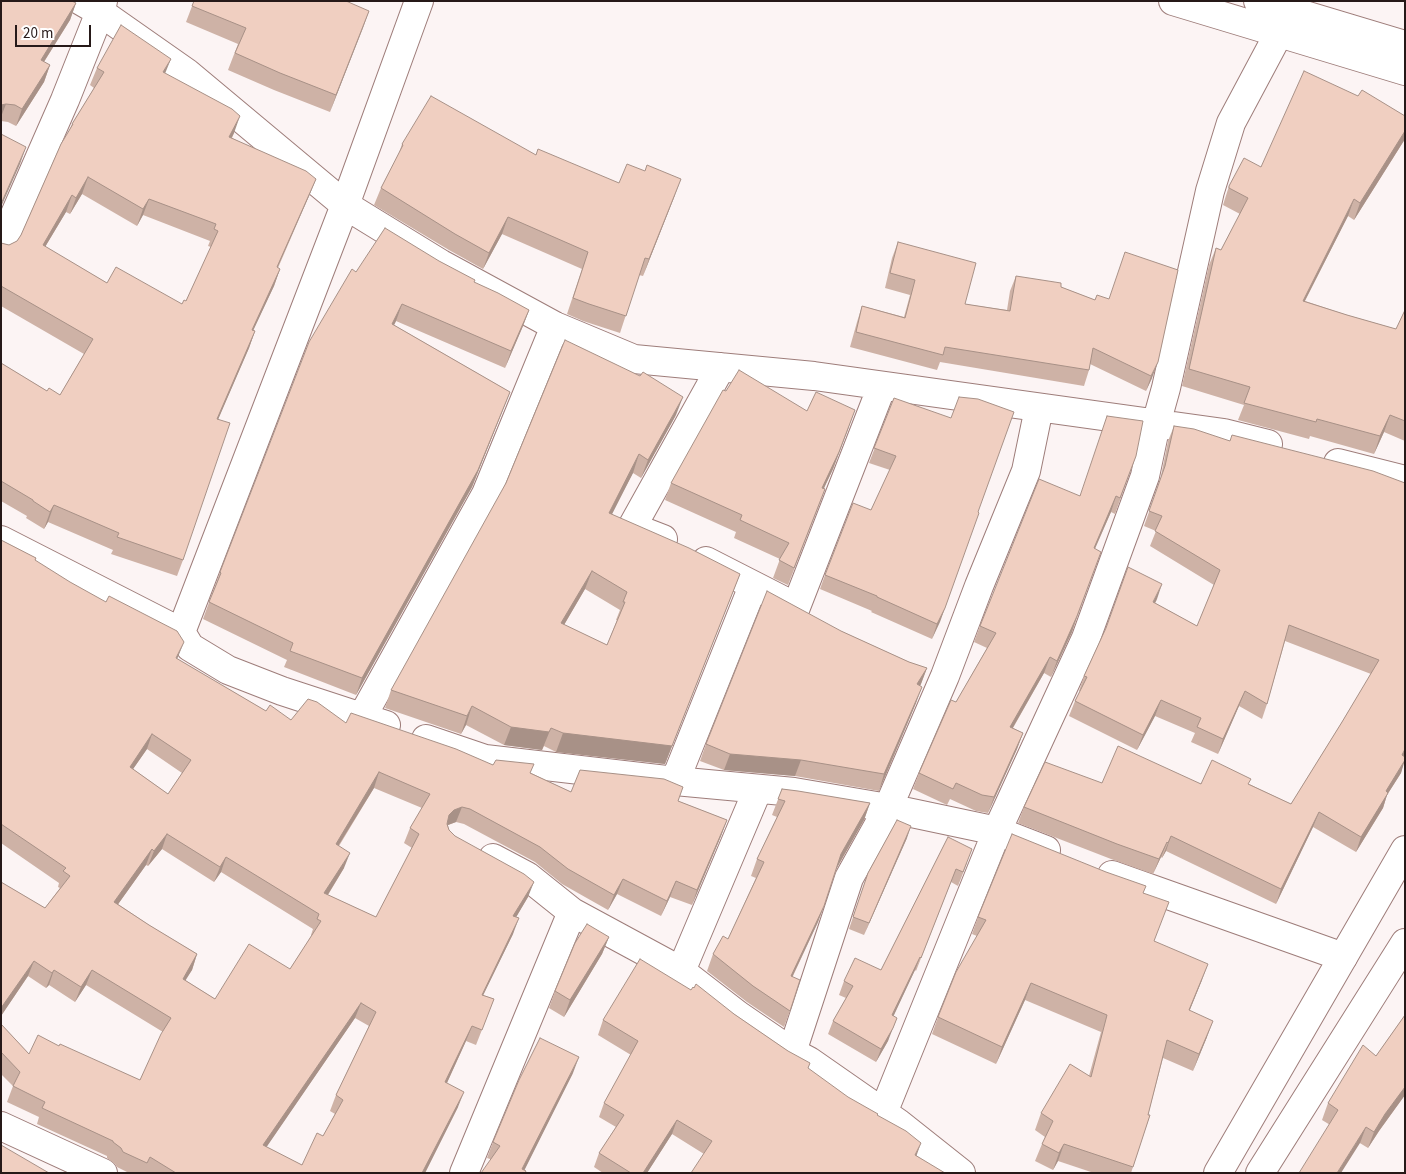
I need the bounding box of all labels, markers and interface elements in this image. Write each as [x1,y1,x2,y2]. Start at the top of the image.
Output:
scale bar [18,15,94,47]
text: 20 m [23,23,53,44]

